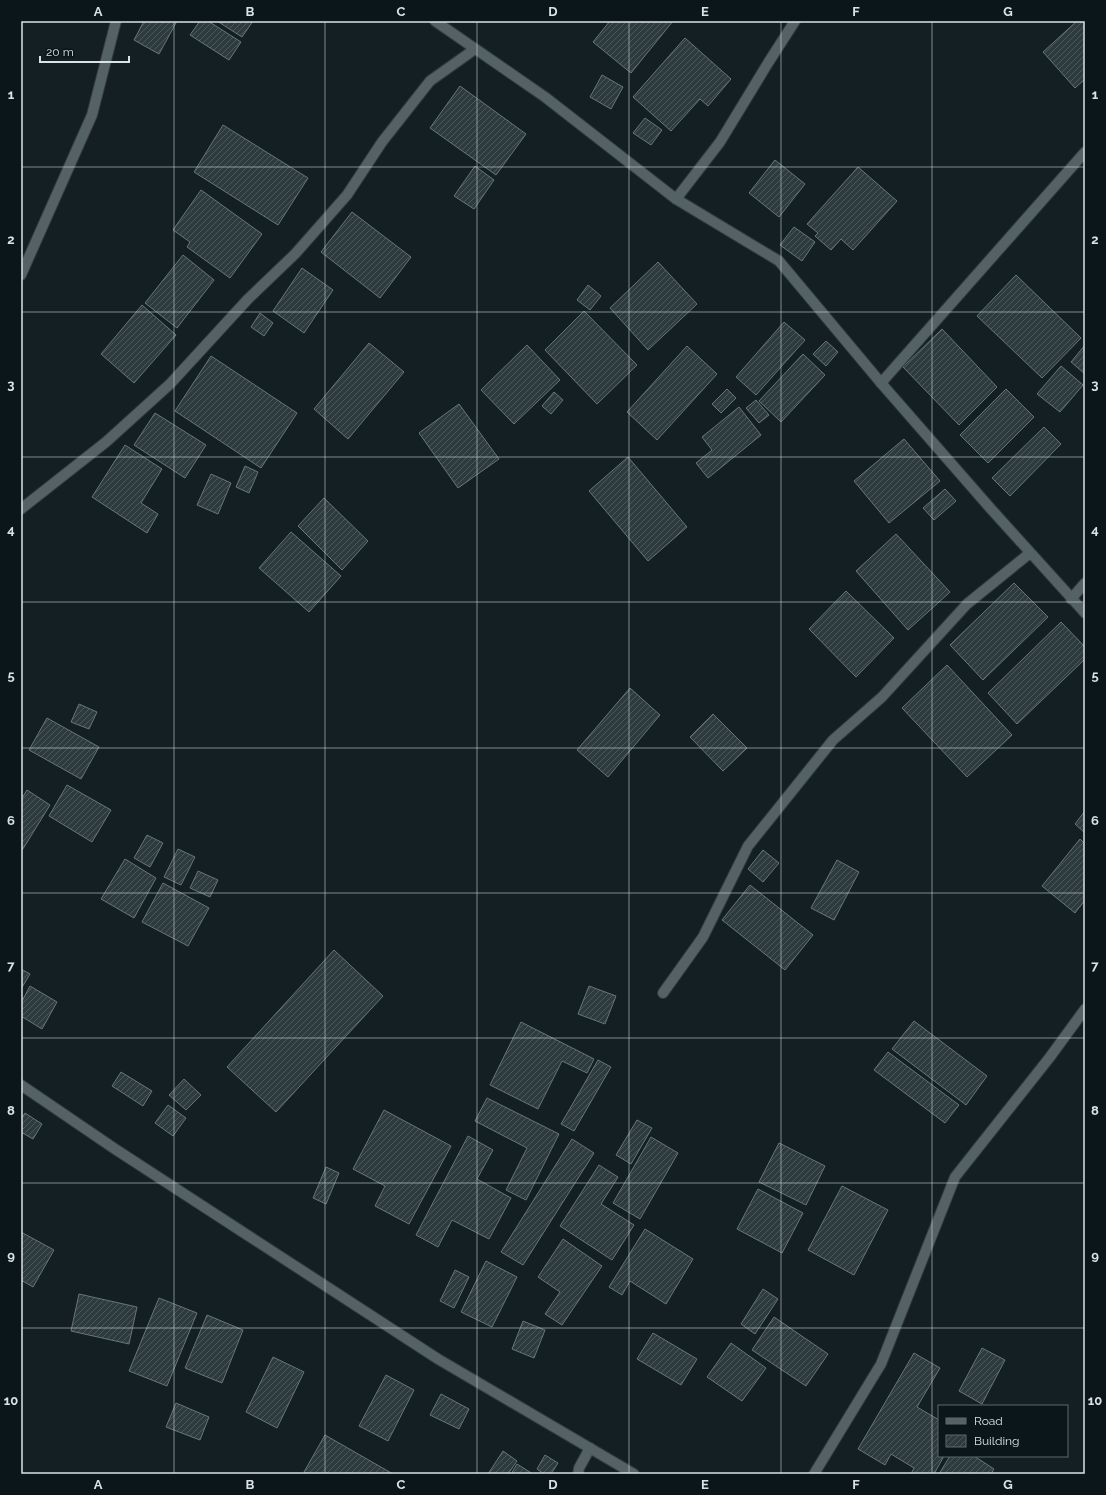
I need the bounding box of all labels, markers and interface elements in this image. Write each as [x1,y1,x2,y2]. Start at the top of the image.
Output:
text: A [94,4,103,19]
text: B [246,4,255,19]
text: C [397,4,406,19]
text: D [548,4,558,19]
text: E [701,4,709,19]
text: F [852,4,860,19]
text: G [1003,4,1013,19]
scale bar [40,38,129,64]
text: 20 m [46,45,74,59]
text: 1 [8,87,15,102]
text: 1 [1092,87,1099,102]
text: 2 [7,232,15,247]
text: 2 [1091,232,1099,247]
text: 3 [7,377,15,392]
text: 3 [1091,377,1099,392]
text: 4 [7,522,15,537]
text: 4 [1091,522,1099,537]
text: 5 [7,668,15,683]
text: 5 [1091,668,1099,683]
text: 6 [7,813,15,828]
text: 6 [1091,813,1099,828]
text: 7 [7,958,15,973]
text: 7 [1091,958,1099,973]
text: 8 [7,1103,15,1118]
text: 8 [1091,1103,1099,1118]
text: 9 [7,1248,15,1263]
text: 9 [1091,1248,1099,1263]
text: 10 [4,1393,18,1408]
text: 10 [1088,1393,1102,1408]
legend [938,1405,1068,1457]
text: Road [974,1414,1003,1428]
text: Building [974,1434,1020,1448]
text: A [94,1477,103,1492]
text: B [246,1477,255,1492]
text: C [397,1477,406,1492]
text: D [548,1477,558,1492]
text: E [701,1477,709,1492]
text: F [852,1477,860,1492]
text: G [1003,1477,1013,1492]

